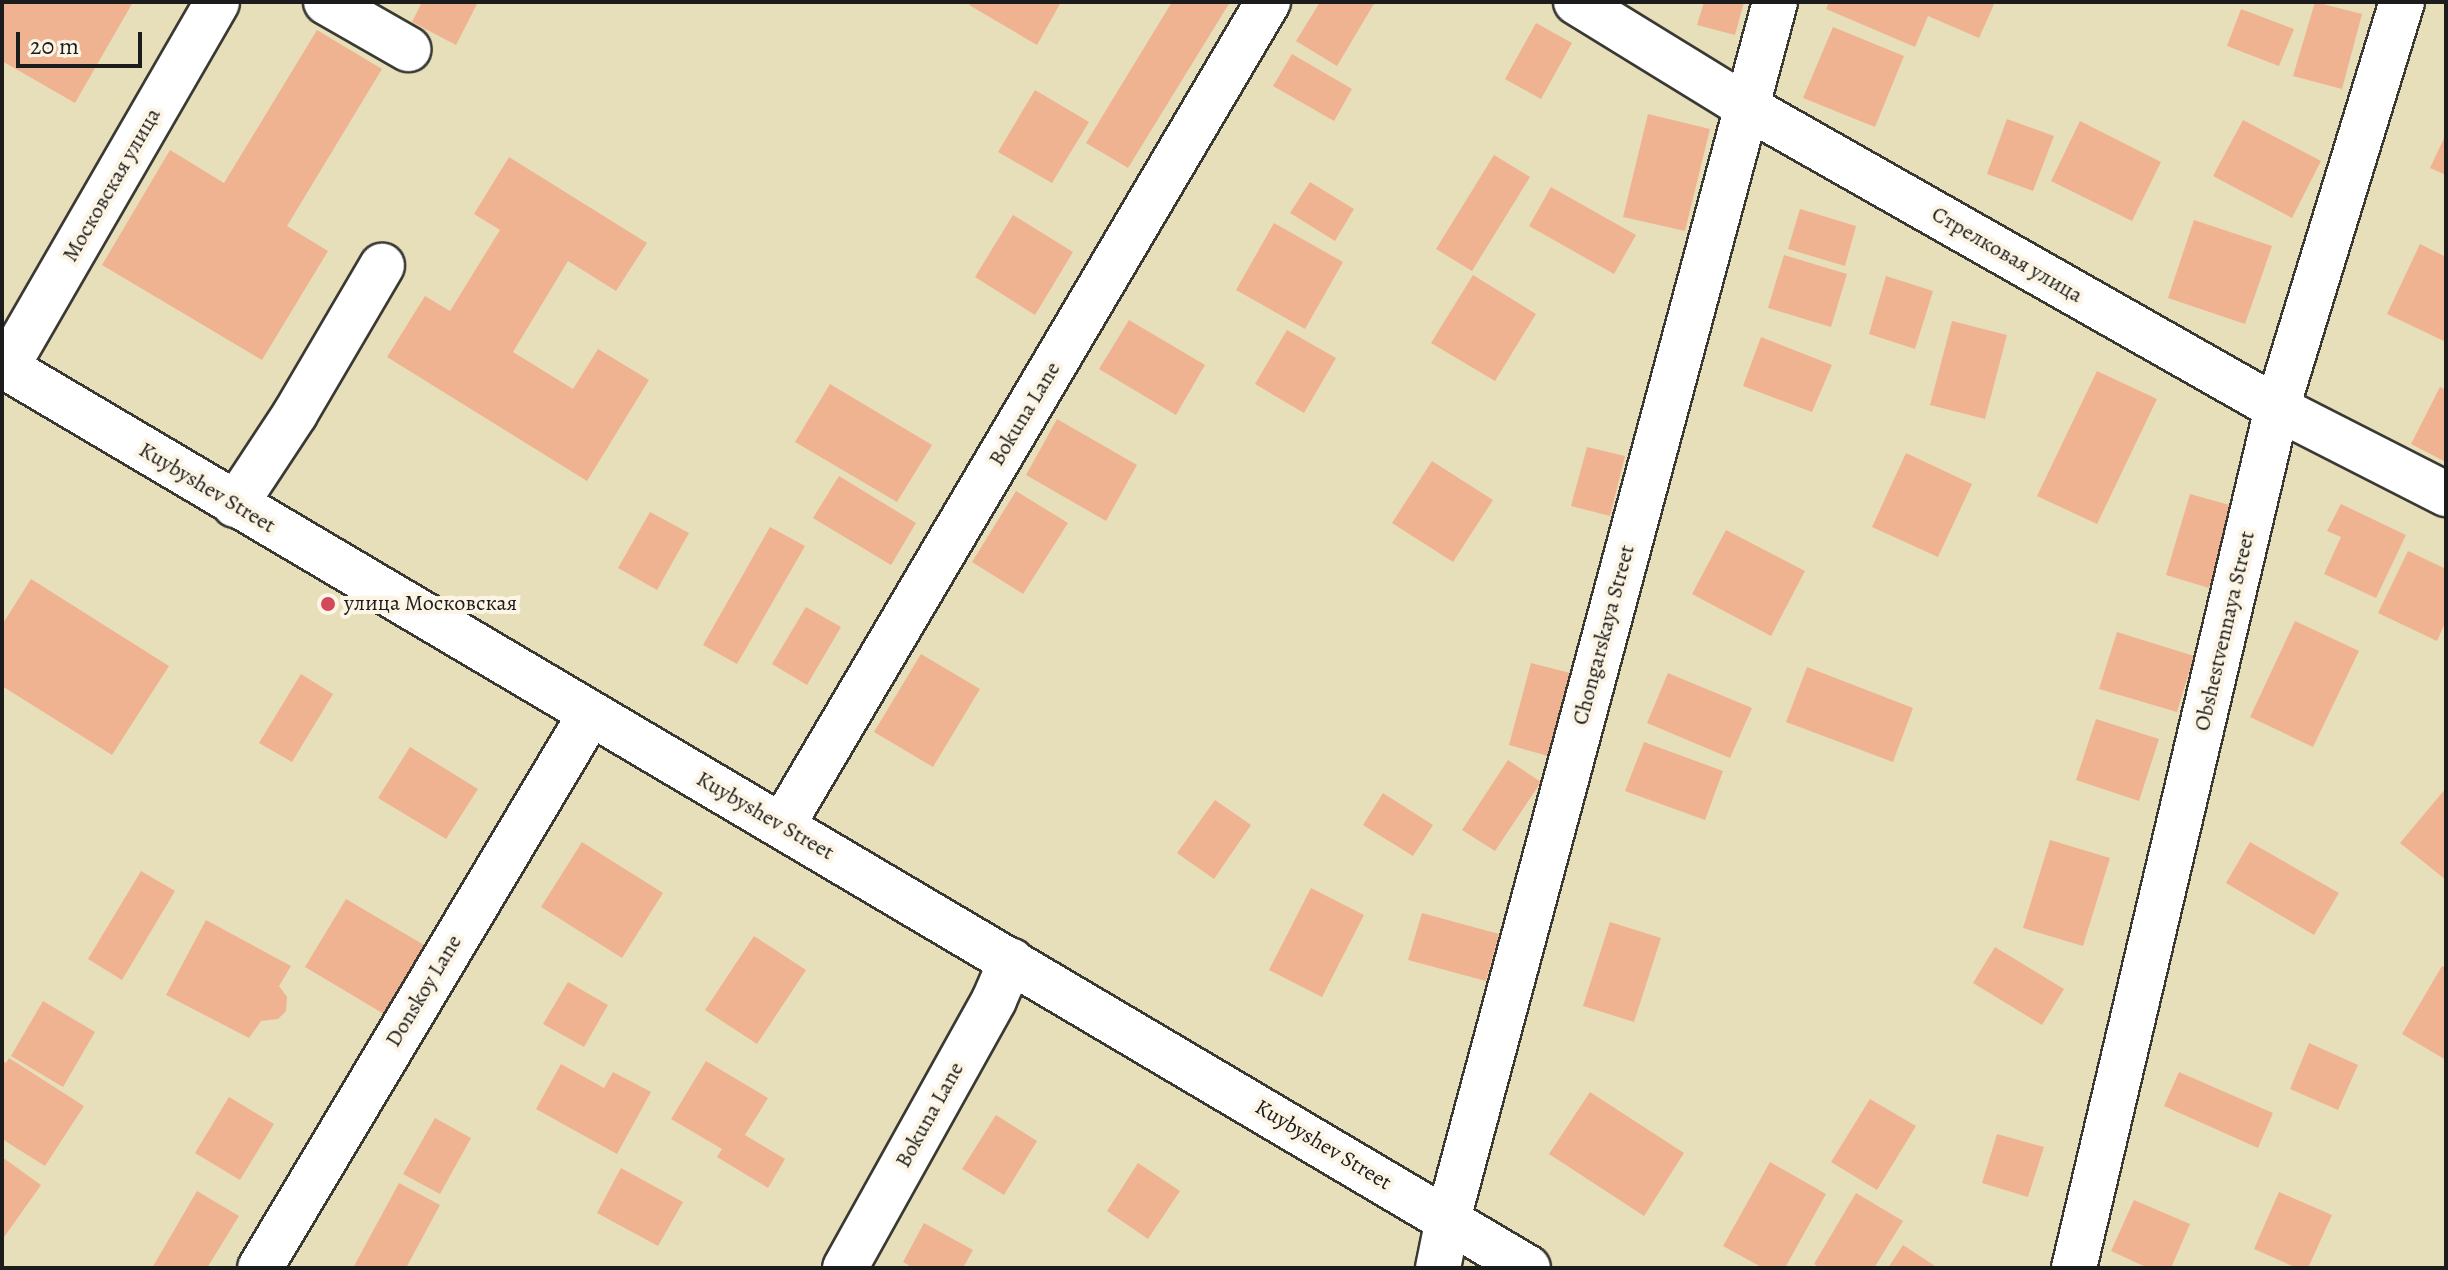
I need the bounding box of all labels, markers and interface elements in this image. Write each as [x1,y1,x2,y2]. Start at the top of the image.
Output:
scale bar [20,16,146,66]
text: 20 m [30,30,79,62]
street label: Московская улица [57,103,167,267]
street label: Стрелковая улица [1927,201,2087,309]
street label: Bokuna Lane [984,357,1066,471]
street label: Kuybyshev Street [134,437,280,539]
street label: Obshestvennaya Street [2189,528,2261,734]
street label: Chongarskaya Street [1567,542,1641,728]
place label: улица Московская [344,591,517,617]
marker: улица Московская [319,595,337,613]
street label: Kuybyshev Street [692,766,838,866]
street label: Donskoy Lane [380,930,468,1052]
street label: Bokuna Lane [890,1058,970,1172]
street label: Kuybyshev Street [1250,1094,1396,1196]

